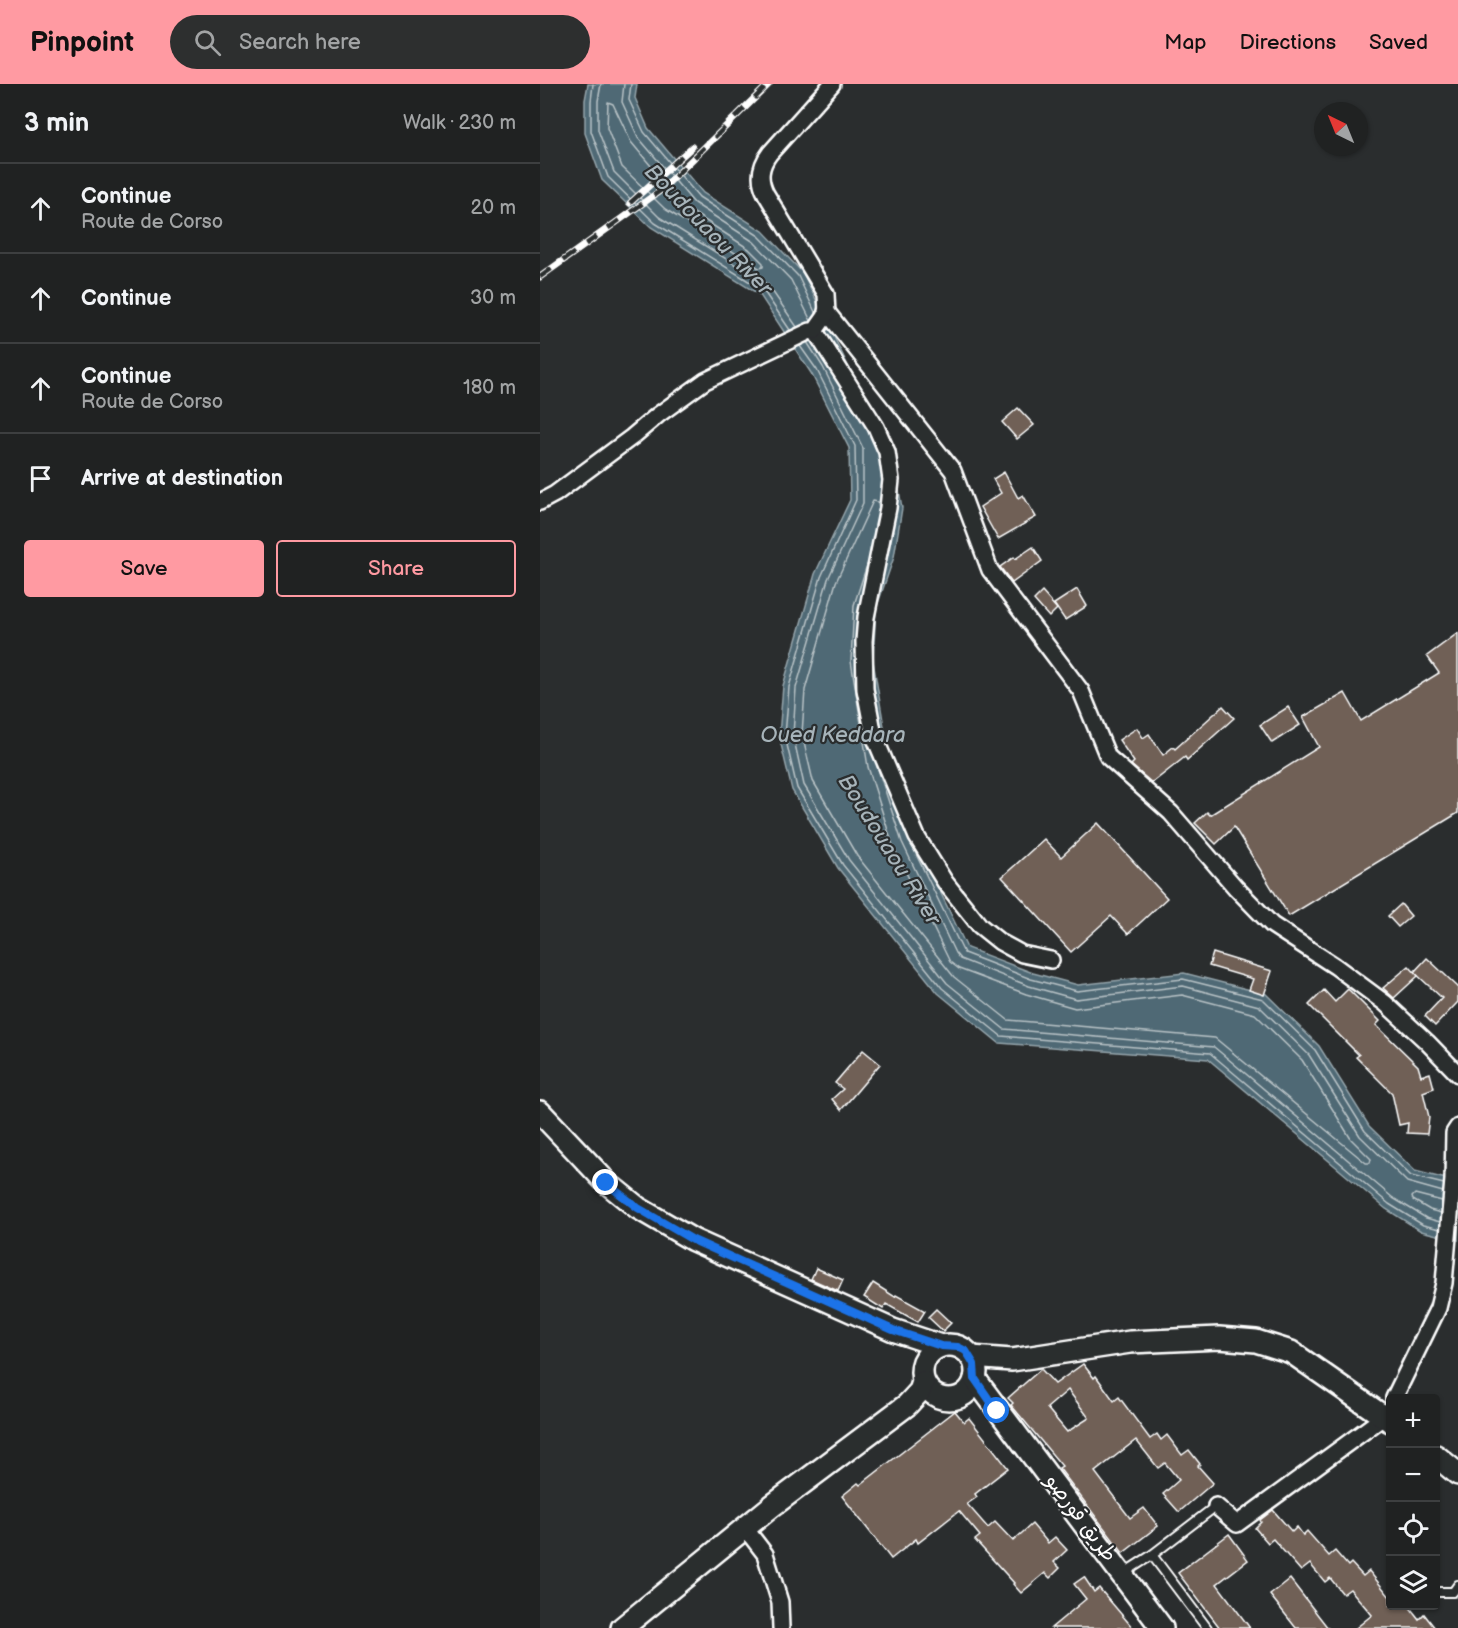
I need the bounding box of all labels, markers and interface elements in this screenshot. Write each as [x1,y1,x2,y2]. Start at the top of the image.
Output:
search box [170,15,590,69]
text: Pinpoint [30,26,134,59]
icon: search [191,26,224,59]
text: Search here [239,29,361,56]
text: Map [1164,30,1207,55]
text: Directions [1240,30,1336,55]
text: Saved [1369,30,1428,55]
north arrow [1314,102,1368,156]
text: 3 min [24,108,89,139]
text: Walk · 230 m [403,111,516,135]
water label: Boudouaou River [638,159,779,303]
text: Continue [81,183,171,210]
icon: ahead [24,192,57,225]
text: 20 m [471,196,516,220]
text: Route de Corso [81,210,223,234]
icon: ahead [24,282,57,315]
text: Continue [81,285,171,312]
text: 30 m [470,286,516,310]
text: Continue [81,363,171,390]
icon: ahead [24,372,57,405]
text: 180 m [463,376,516,400]
text: Route de Corso [81,390,223,414]
icon: arrive [24,462,57,495]
text: Arrive at destination [81,465,283,492]
button: Save [24,540,264,597]
button: Share [276,540,516,597]
water label: Oued Keddara [760,722,906,749]
water label: Boudouaou River [832,770,947,932]
route end [592,1169,618,1195]
map controls [1386,1394,1440,1610]
button: + [1386,1394,1440,1448]
route start [983,1397,1009,1423]
button: − [1386,1448,1440,1502]
street label: طريق قورصو [1038,1468,1122,1567]
button: locate [1386,1502,1440,1556]
button: layers [1386,1556,1440,1610]

